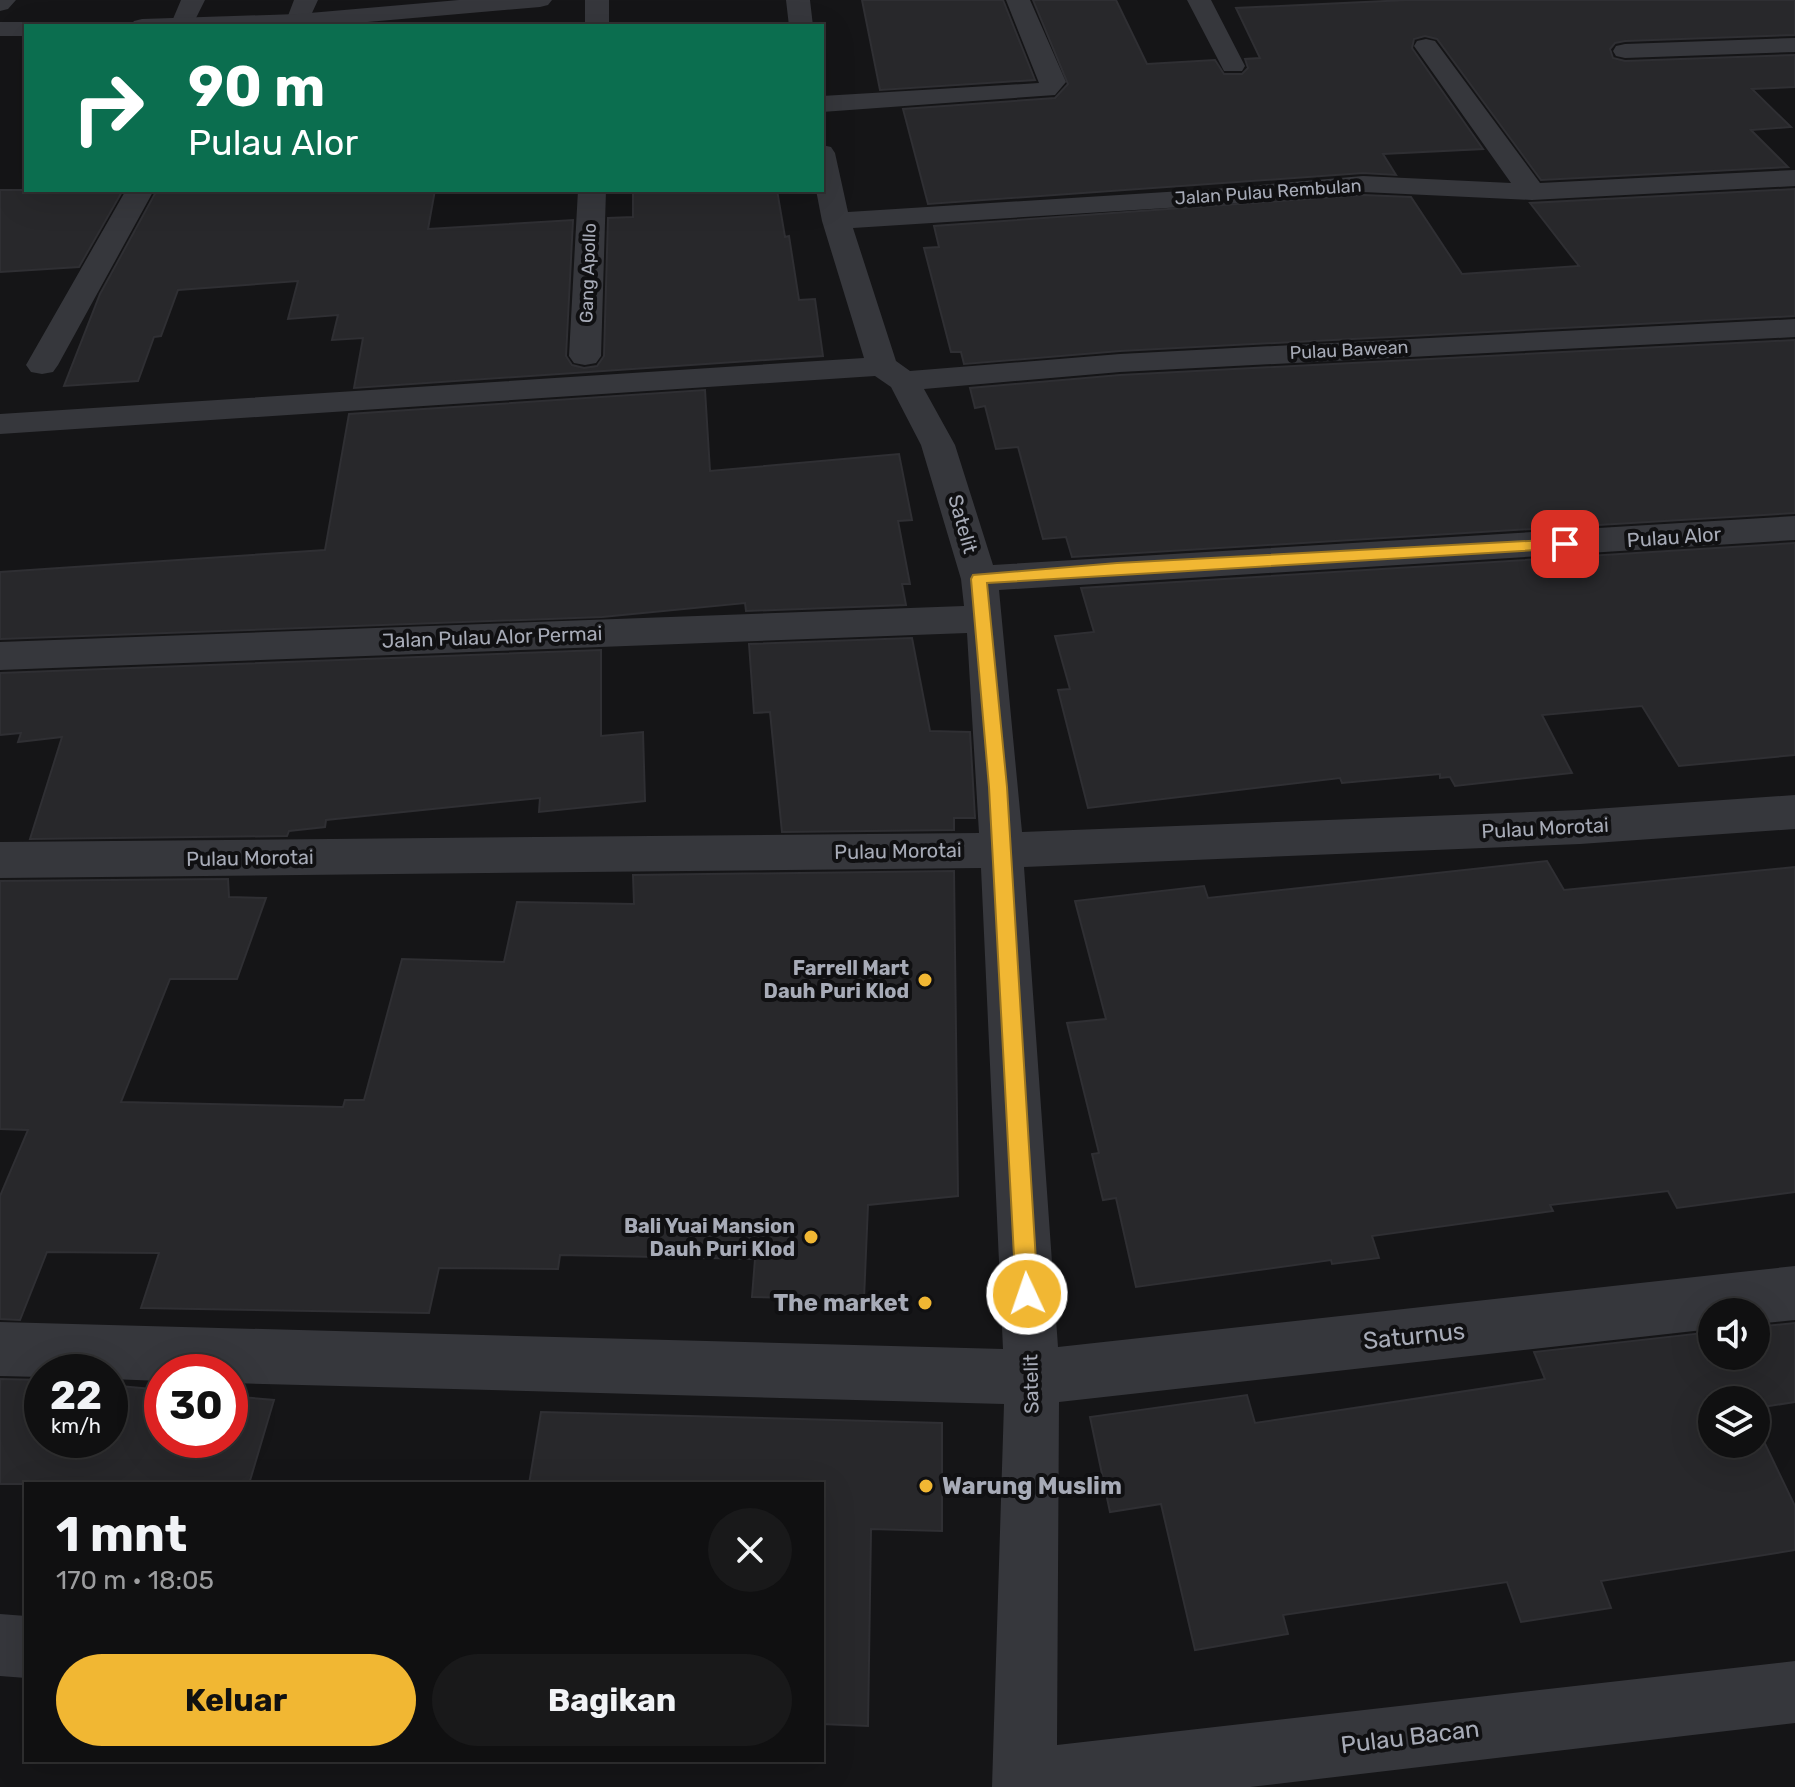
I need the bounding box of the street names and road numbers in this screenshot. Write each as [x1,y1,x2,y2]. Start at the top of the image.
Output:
street label: Jalan Pulau Rembulan [1174,174,1362,210]
street label: Gang Apollo [575,223,601,323]
street label: Pulau Bawean [1289,336,1409,364]
street label: Satelit [943,492,983,556]
street label: Pulau Alor [1626,522,1722,552]
street label: Jalan Pulau Alor Permai [381,621,603,653]
street label: Pulau Morotai [1481,813,1609,843]
street label: Pulau Morotai [834,838,962,864]
street label: Pulau Morotai [186,845,314,871]
street label: Saturnus [1362,1317,1466,1355]
street label: Satelit [1018,1354,1044,1414]
street label: Pulau Bacan [1339,1715,1481,1759]

